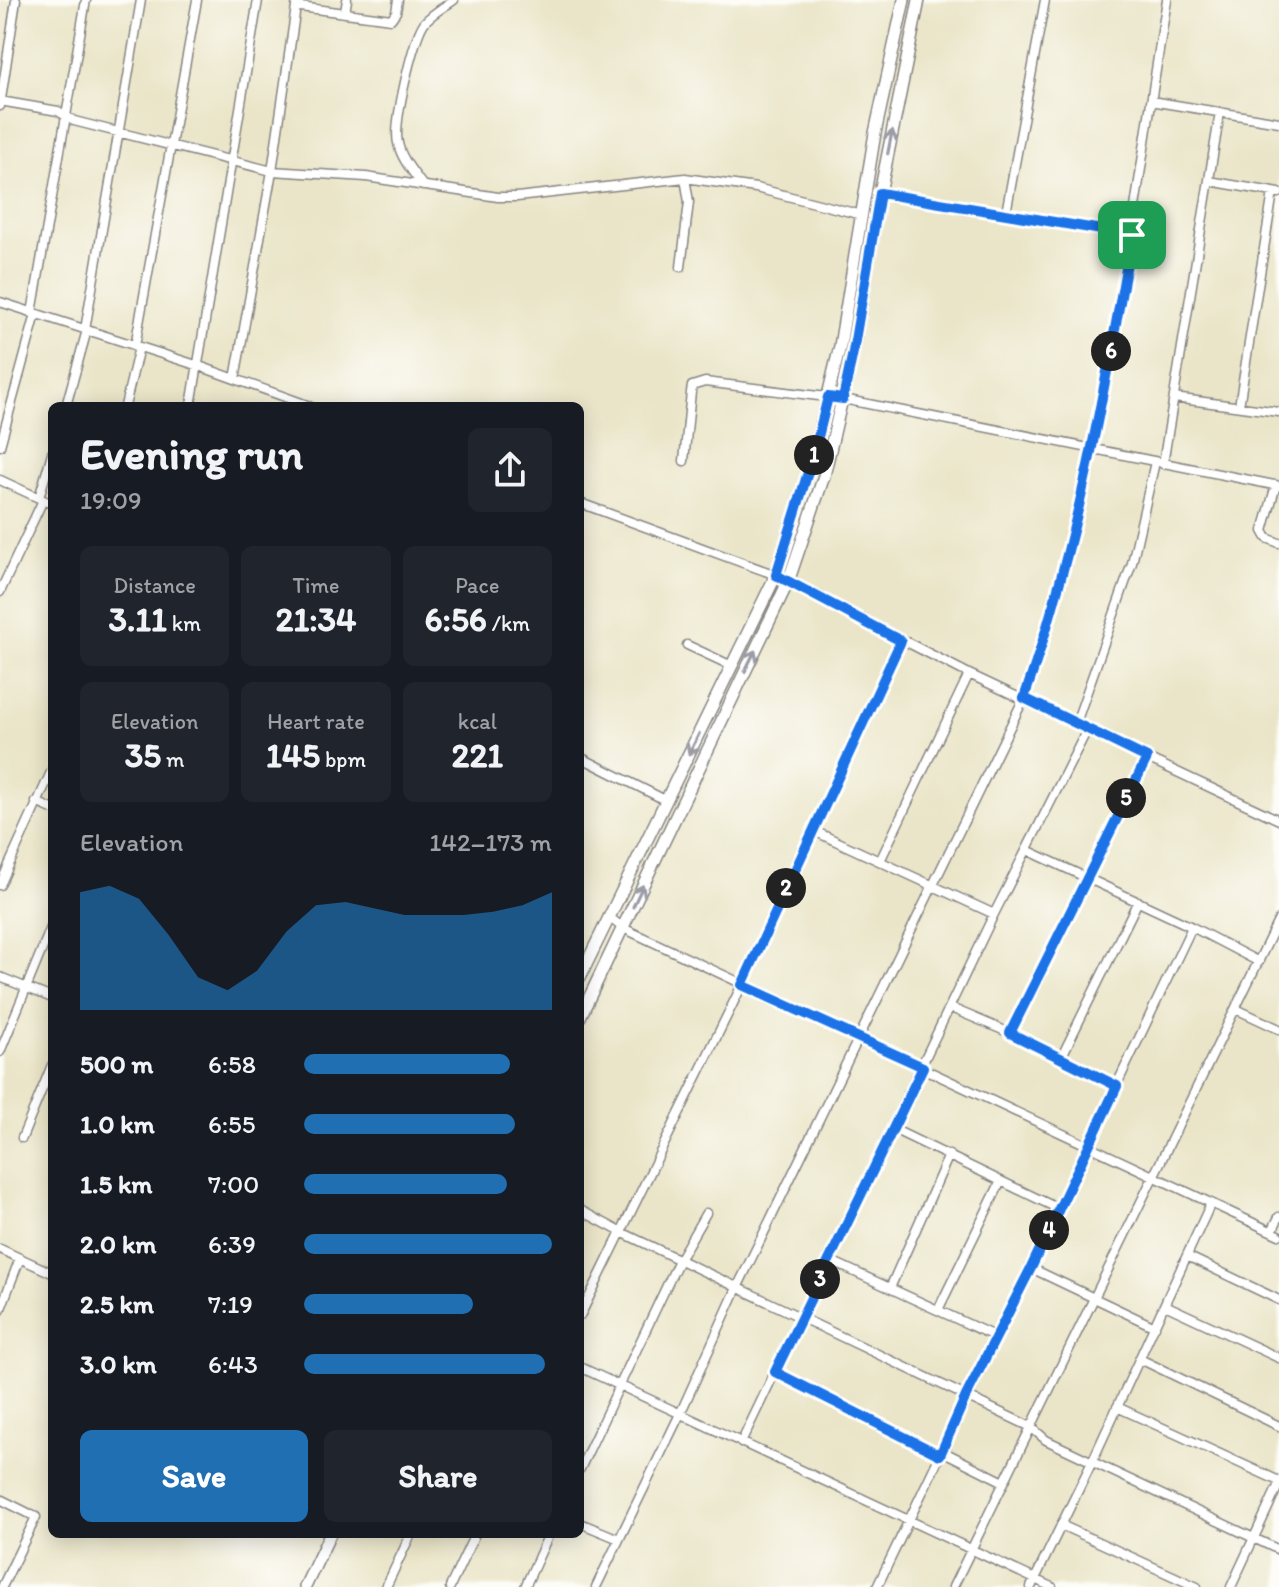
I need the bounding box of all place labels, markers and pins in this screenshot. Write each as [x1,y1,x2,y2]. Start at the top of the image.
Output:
pin [1098,201,1166,269]
pin: 6 [1091,331,1131,371]
pin: 1 [794,435,834,475]
pin: 5 [1106,778,1146,818]
pin: 2 [766,868,806,908]
pin: 4 [1029,1210,1069,1250]
pin: 3 [800,1259,840,1299]

